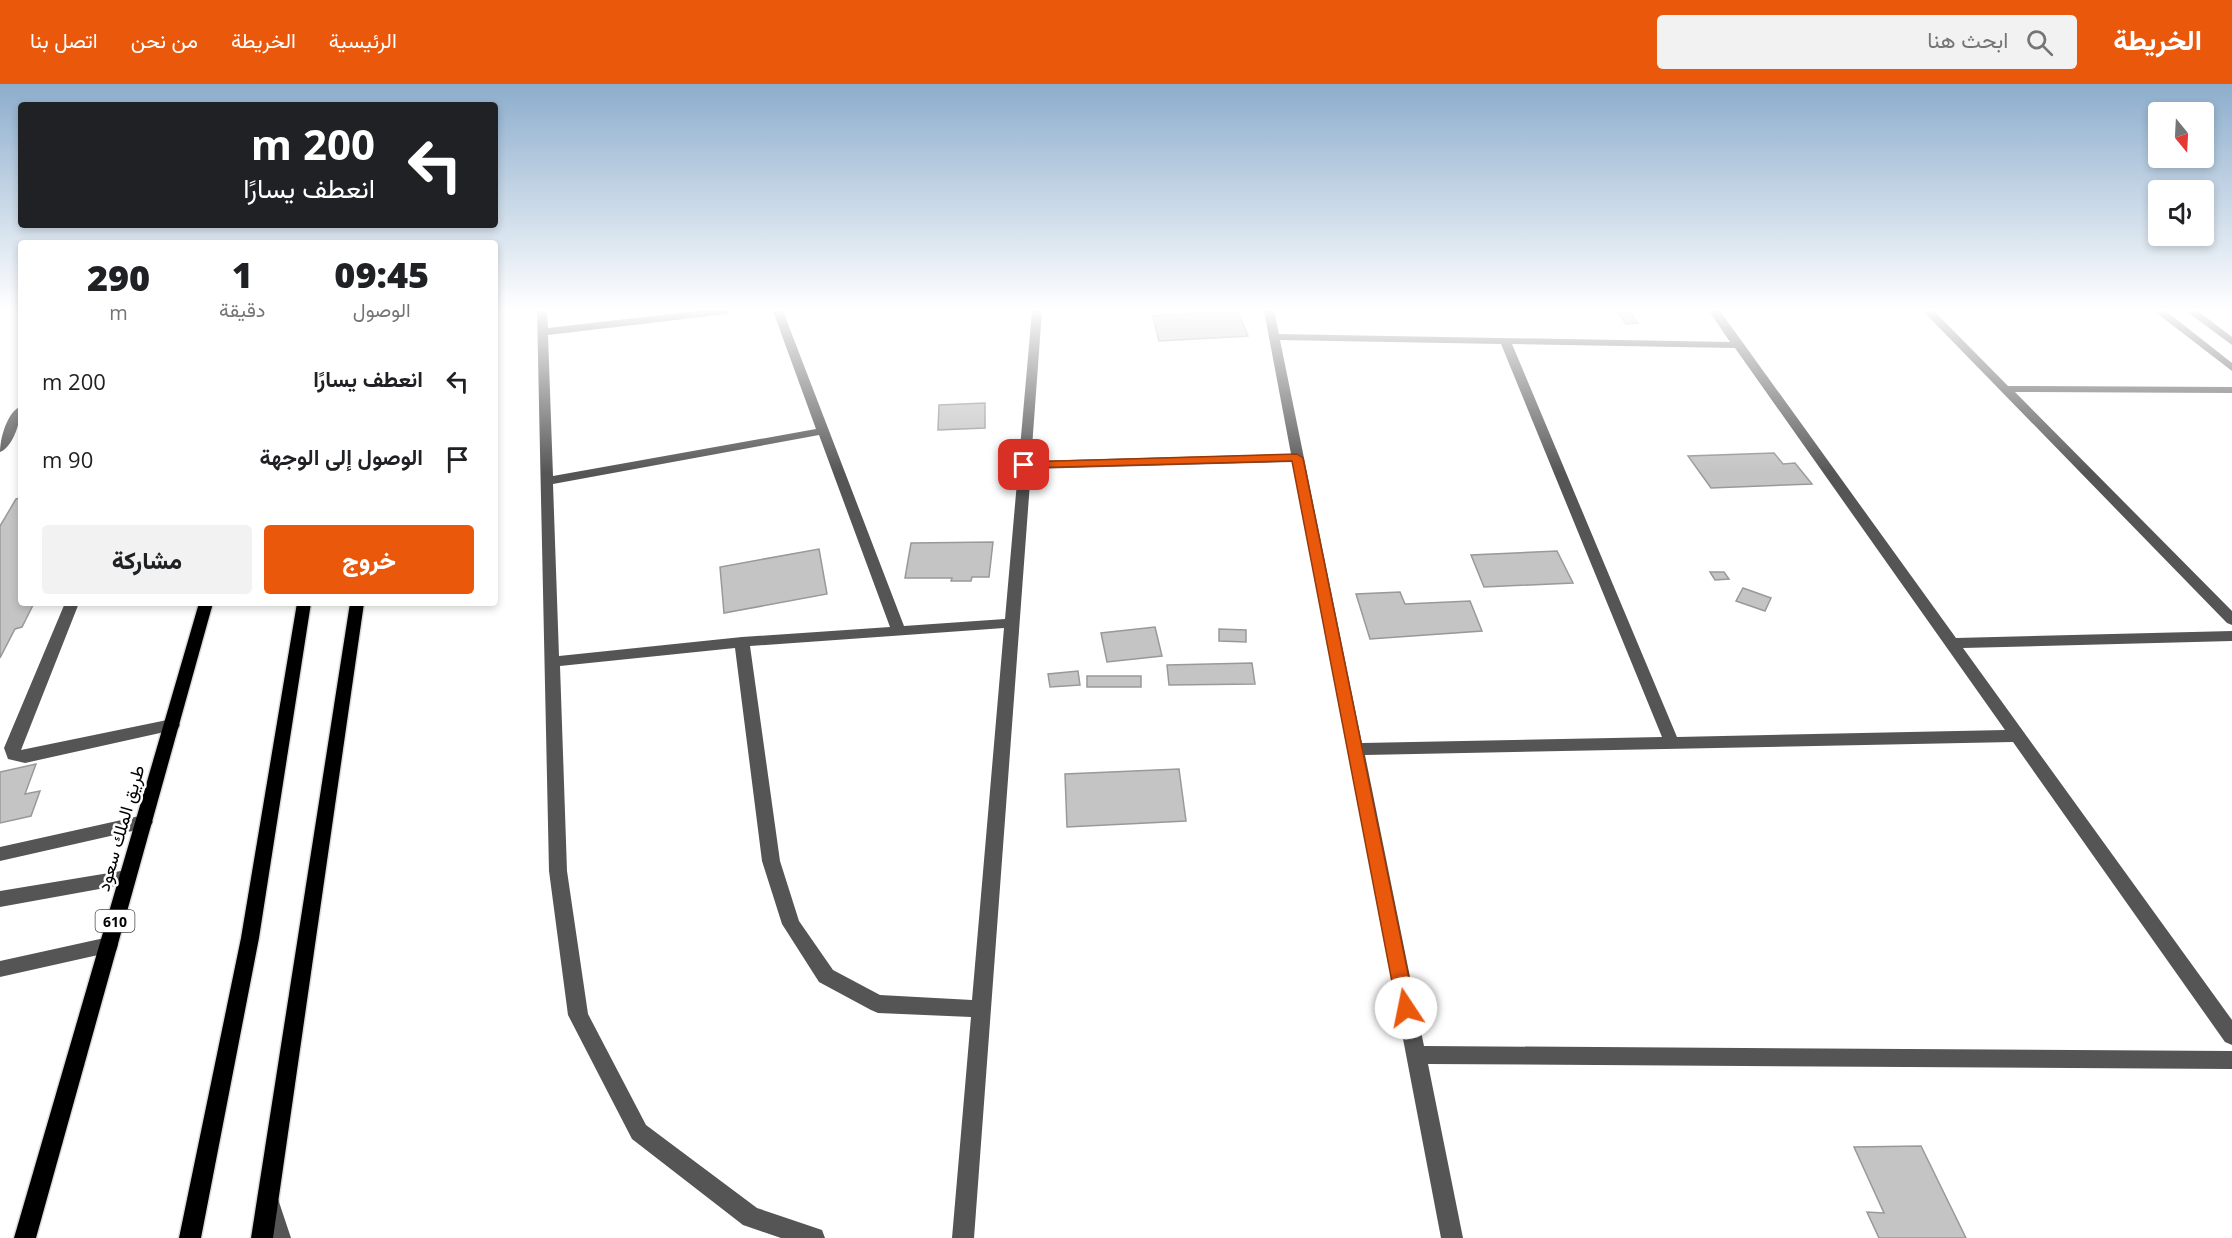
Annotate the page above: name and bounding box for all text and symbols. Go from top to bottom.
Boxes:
search box [1657,15,2077,69]
text: الخريطة [2113,20,2202,58]
text: ابحث هنا [1927,24,2008,54]
text: اتصل بنا [30,26,98,54]
text: من نحن [131,26,198,54]
text: الخريطة [231,26,296,54]
text: الرئيسية [329,26,397,54]
icon: search [2023,26,2056,59]
north arrow [2148,102,2214,168]
map controls [2148,102,2214,246]
text: 200 m [251,115,375,172]
icon: left [396,126,474,204]
text: انعطف يسارًا [243,169,375,206]
button: sound [2148,180,2214,246]
text: 1 [232,250,253,299]
text: 09:45 [334,250,429,299]
text: 290 [87,253,150,302]
text: دقيقة [219,296,265,323]
text: الوصول [353,296,411,323]
text: m [109,299,128,326]
text: انعطف يسارًا [313,363,423,393]
icon: left [441,365,474,398]
text: 200 m [42,366,106,396]
pin [998,439,1049,490]
text: الوصول إلى الوجهة [259,441,423,471]
icon: arrive [441,443,474,476]
text: 90 m [42,444,93,474]
icon: arrive [1007,448,1040,481]
button: مشاركة [42,525,252,594]
button: خروج [264,525,474,594]
street label: طريق الملك سعود [90,762,150,894]
road number: 610 [96,910,134,932]
position arrow [1374,976,1438,1040]

